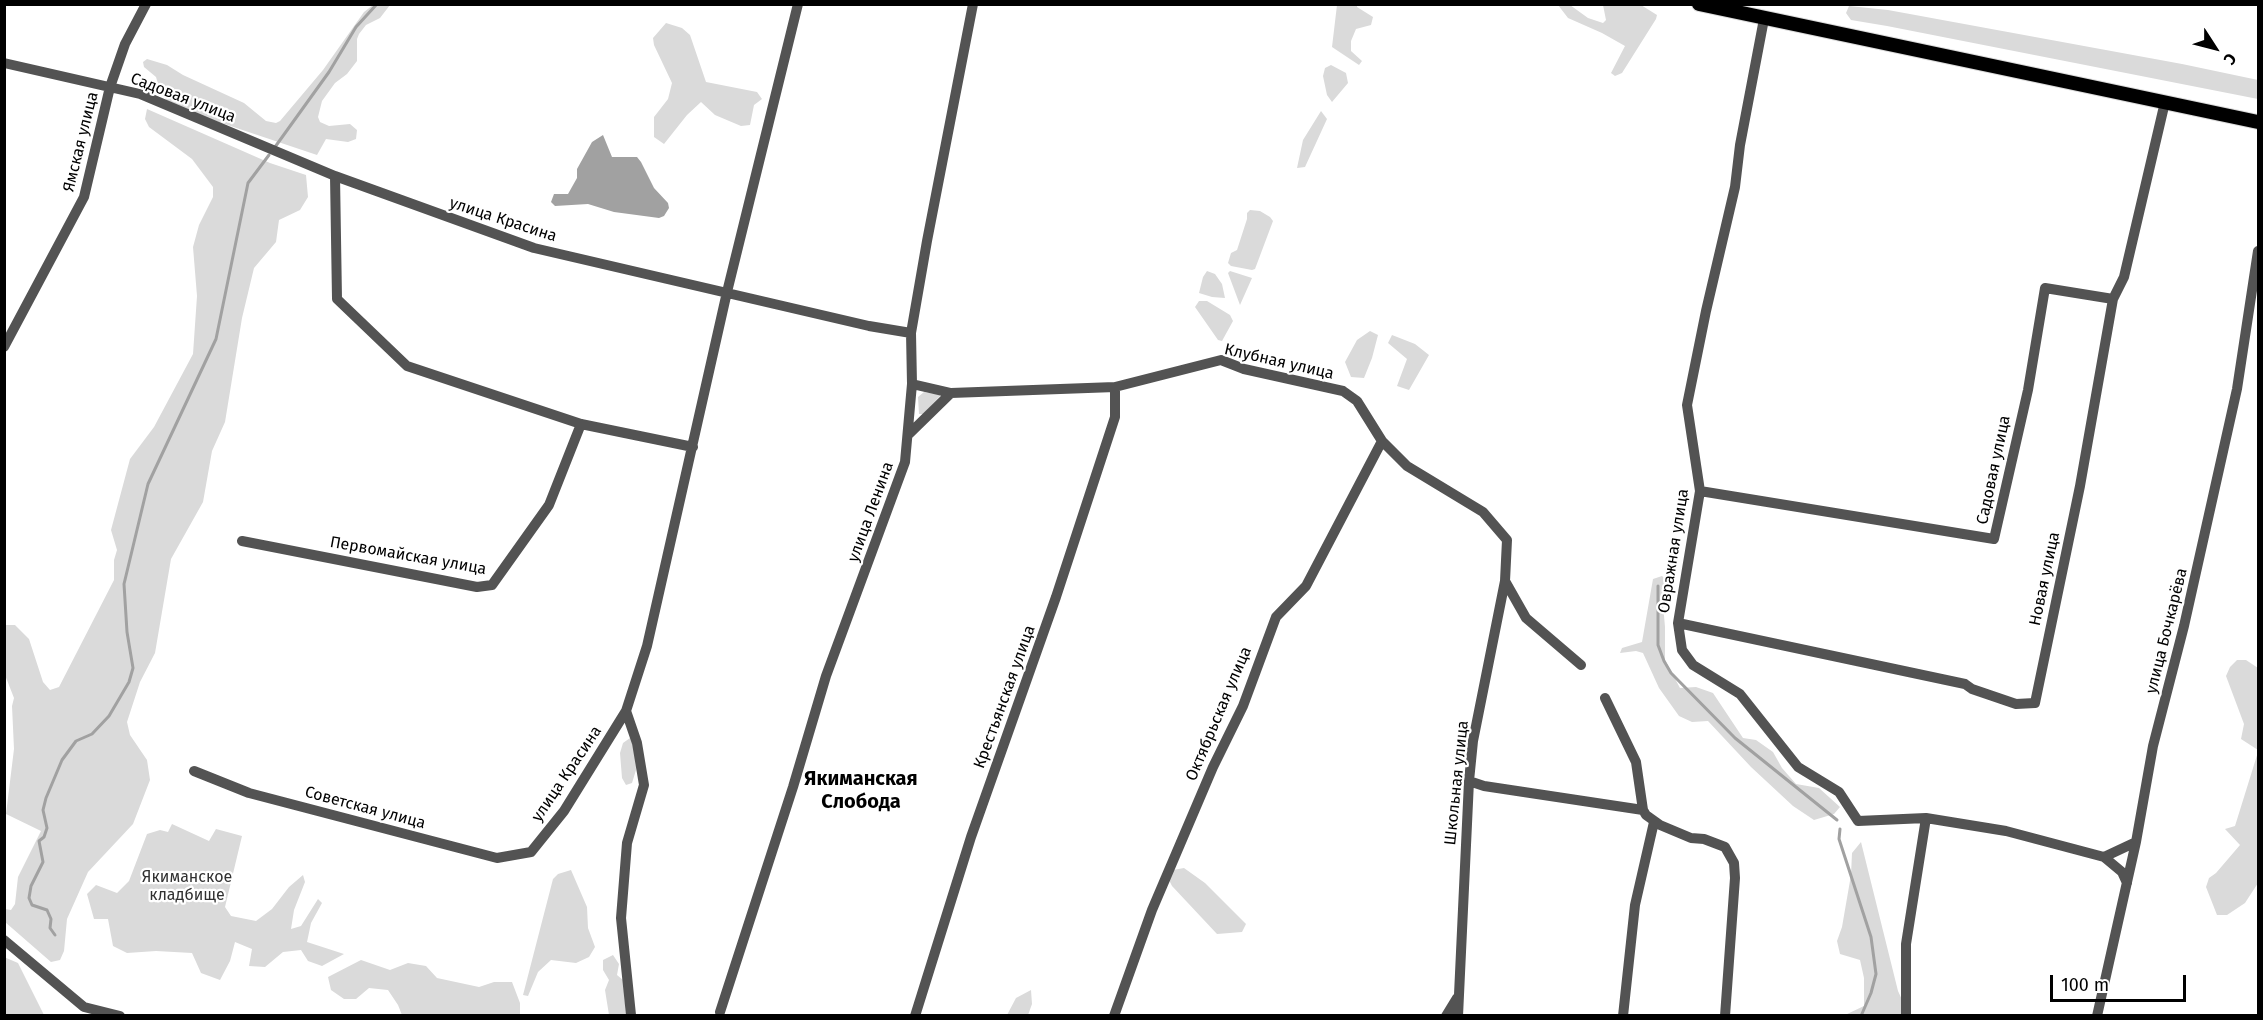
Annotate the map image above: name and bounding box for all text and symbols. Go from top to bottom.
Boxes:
north arrow [2185,18,2245,78]
text: С [2220,50,2240,68]
street label: Садовая улица [128,69,238,127]
street label: Ямская улица [59,90,103,194]
street label: улица Красина [447,194,559,246]
street label: Клубная улица [1222,340,1336,384]
street label: Садовая улица [1973,414,2015,526]
street label: улица Ленина [844,459,898,565]
street label: Овражная улица [1655,488,1693,614]
street label: Новая улица [2026,530,2064,628]
street label: Первомайская улица [328,533,488,579]
street label: улица Бочкарёва [2142,566,2192,696]
street label: Крестьянская улица [970,623,1040,771]
street label: Октябрьская улица [1182,644,1256,784]
street label: Школьная улица [1441,720,1473,846]
street label: улица Красина [528,722,606,826]
district label: Якиманская Слобода [804,767,918,814]
street label: Советская улица [303,783,427,833]
park label: Якиманское кладбище [142,868,232,906]
scale bar [2053,963,2190,1001]
text: 100 m [2061,974,2109,996]

